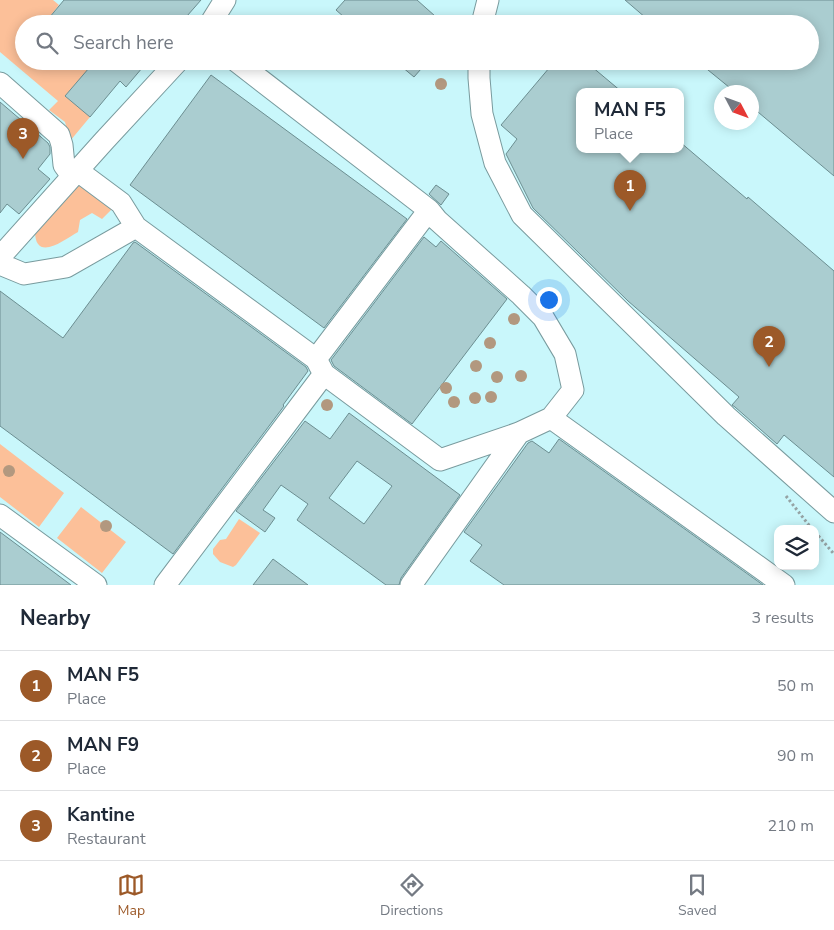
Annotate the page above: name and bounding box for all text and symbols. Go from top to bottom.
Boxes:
search box [15,15,819,70]
icon: search [33,29,61,57]
text: Search here [73,30,174,56]
north arrow [714,85,759,130]
popup [576,88,684,153]
text: MAN F5 [594,97,666,123]
pin: 3 [7,118,39,159]
text: Place [594,123,633,145]
pin: 1 [614,170,646,211]
your location [536,287,562,313]
pin: 2 [753,326,785,367]
map controls [774,525,819,570]
button: layers [774,525,819,570]
text: Nearby [20,604,90,632]
text: 3 results [752,607,814,629]
text: MAN F5 [67,662,139,688]
text: 1 [31,675,41,697]
text: 50 m [777,675,814,697]
text: Place [67,688,106,710]
text: MAN F9 [67,732,139,758]
text: 2 [31,745,41,767]
text: 90 m [777,745,814,767]
text: Place [67,758,106,780]
text: Kantine [67,802,135,828]
text: 3 [31,815,41,837]
text: 210 m [767,815,814,837]
text: Restaurant [67,828,146,850]
tab: Map [117,871,145,920]
tab: Directions [380,871,443,920]
tab: Saved [678,871,717,920]

